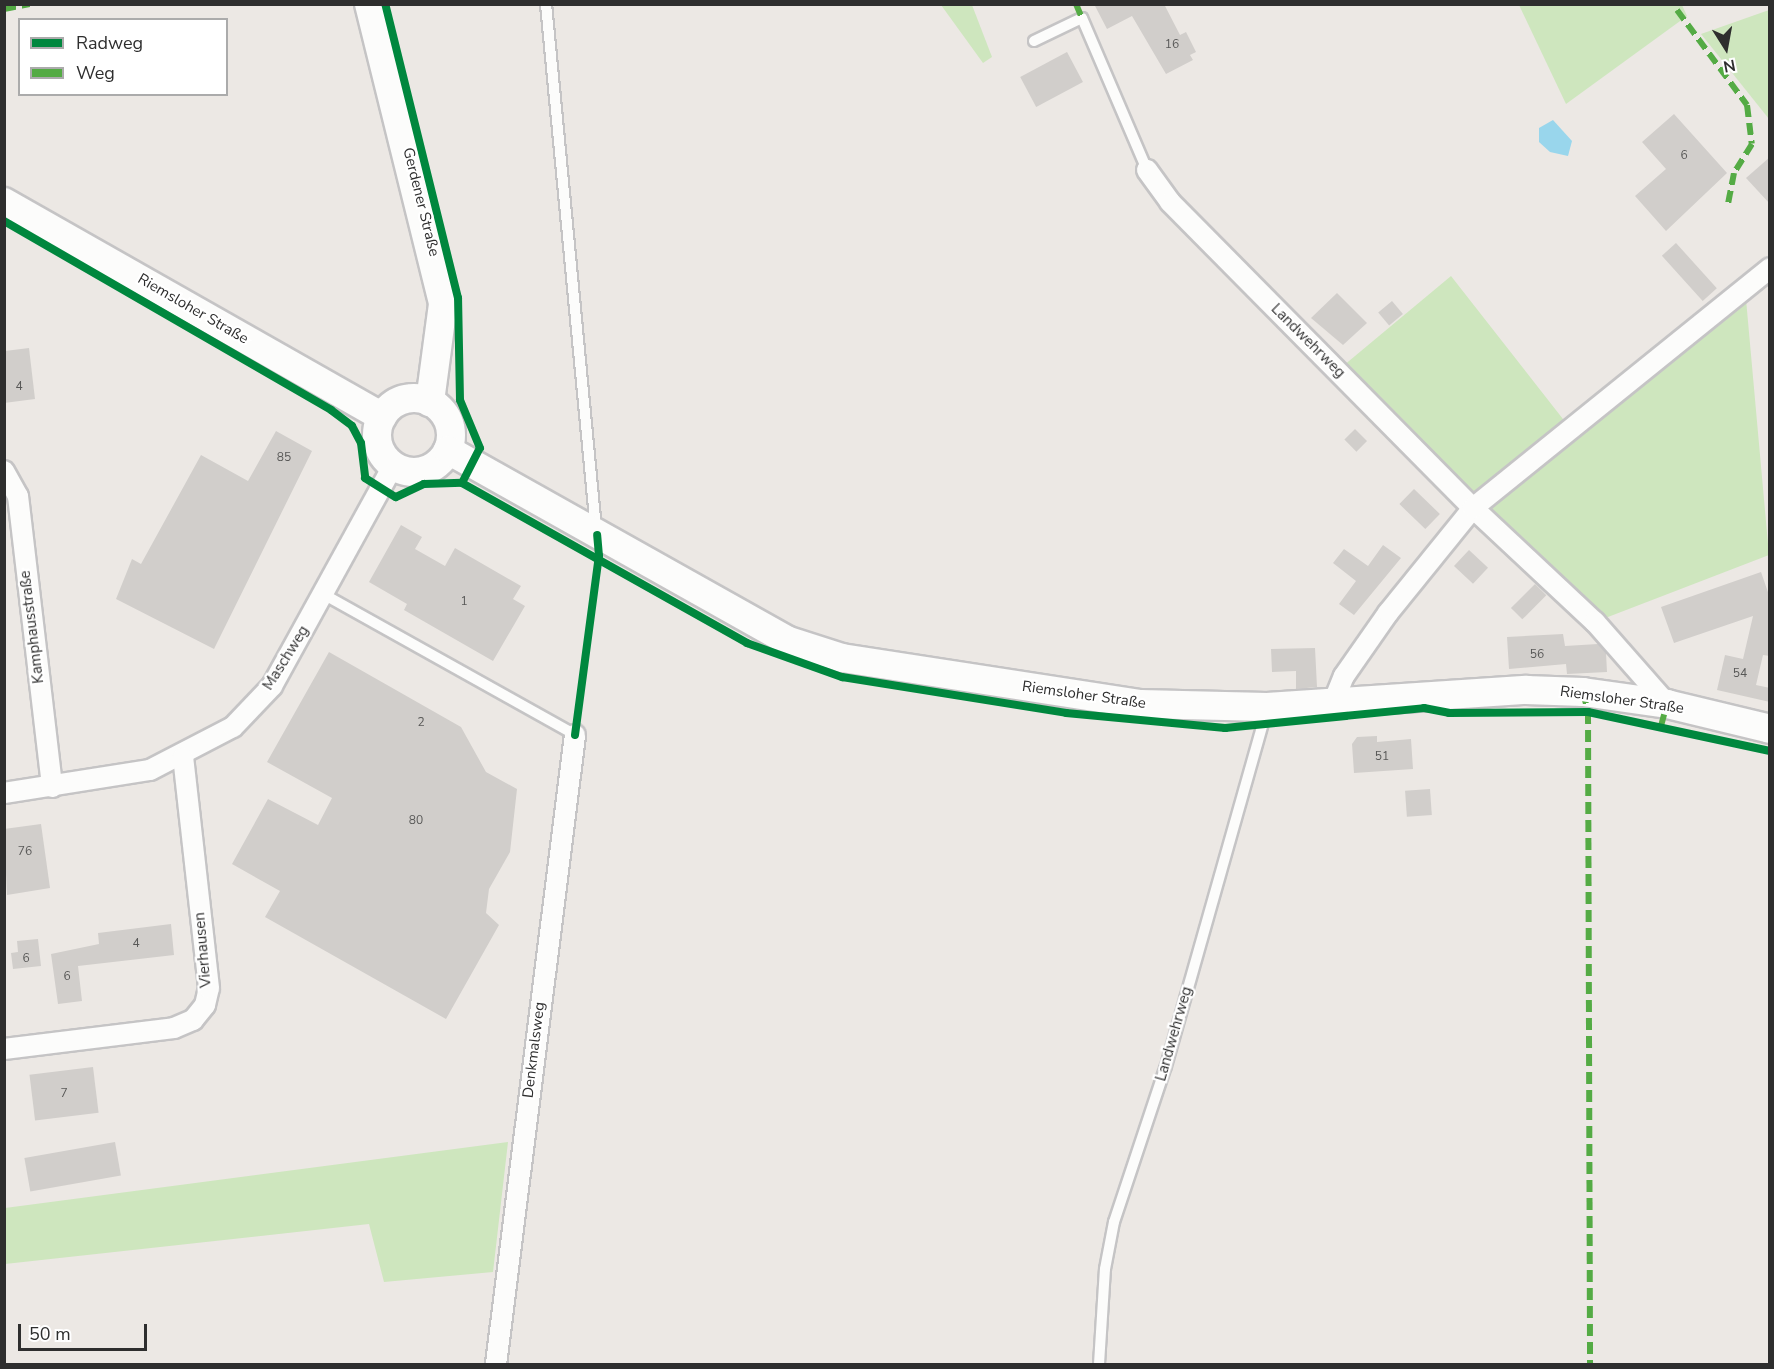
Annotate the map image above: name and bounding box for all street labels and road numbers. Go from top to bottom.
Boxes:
street label: Gerdener Straße [399,146,443,258]
street label: Riemsloher Straße [134,270,252,348]
street label: Landwehrweg [1267,300,1349,382]
street label: Kamphausstraße [16,569,48,685]
street label: Maschweg [259,622,313,694]
street label: Riemsloher Straße [1021,677,1147,713]
street label: Riemsloher Straße [1559,682,1685,718]
street label: Vierhausen [191,911,215,989]
street label: Landwehrweg [1152,985,1196,1083]
street label: Denkmalsweg [519,1001,549,1099]

